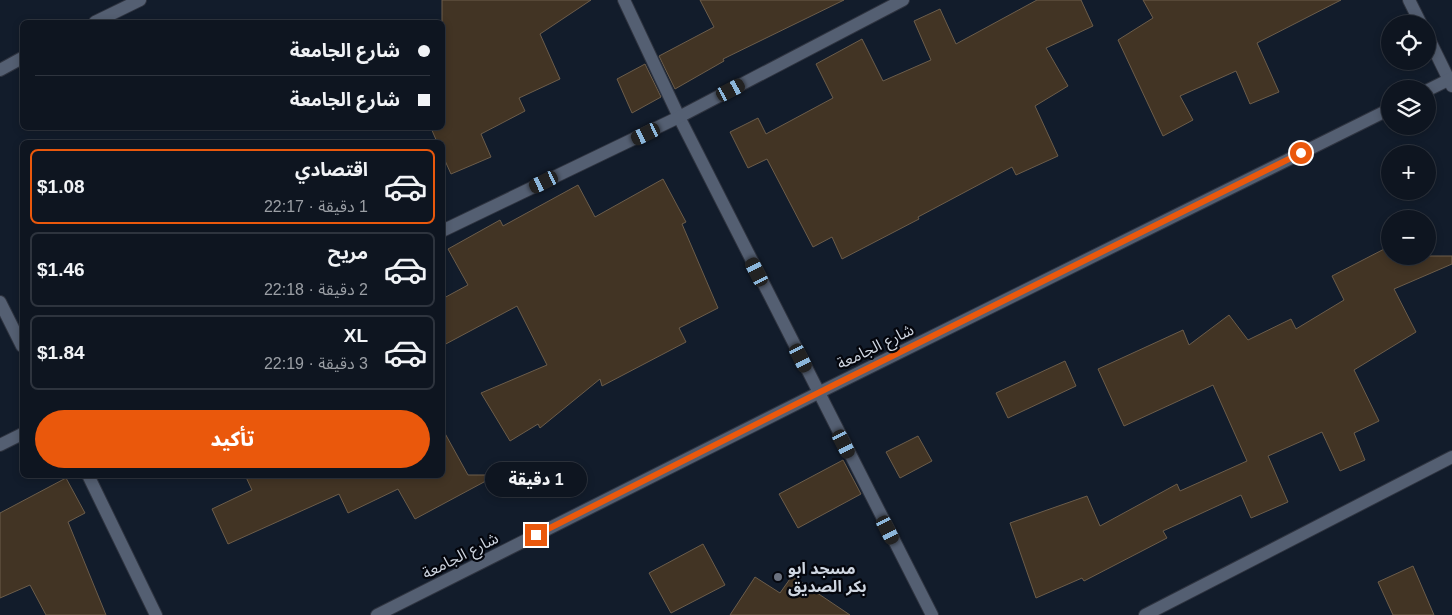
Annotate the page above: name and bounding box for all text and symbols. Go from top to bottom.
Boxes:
map controls [1381,15,1436,265]
button: locate [1381,15,1436,70]
text: شارع الجامعة [290,40,400,61]
car [714,76,747,104]
button: layers [1381,80,1436,135]
text: شارع الجامعة [290,89,400,110]
car [629,121,662,147]
route start [1290,142,1312,164]
button: + [1381,145,1436,200]
text: اقتصادي [295,159,368,180]
icon: car [383,164,428,209]
car [527,169,560,195]
text: $1.08 [37,176,85,197]
text: 1 دقيقة · 22:17 [264,198,368,215]
button: − [1381,210,1436,265]
text: مريح [328,242,368,263]
icon: car [383,247,428,292]
car [743,255,770,289]
text: $1.46 [37,259,85,280]
text: 2 دقيقة · 22:18 [264,281,368,298]
street label: شارع الجامعة [834,321,918,376]
text: XL [344,325,368,346]
icon: car [383,330,428,375]
car [787,341,814,375]
text: $1.84 [37,342,85,363]
text: 3 دقيقة · 22:19 [264,355,368,372]
button: تأكيد [35,410,430,468]
car [830,427,857,461]
callout: 1 دقيقة [485,462,587,498]
text: 1 دقيقة [508,471,564,488]
car [874,513,901,547]
route end [525,524,547,546]
street label: شارع الجامعة [419,529,503,585]
place label: مسجد ابو بكر الصديق [788,560,867,597]
marker: مسجد ابو بكر الصديق [772,571,784,583]

